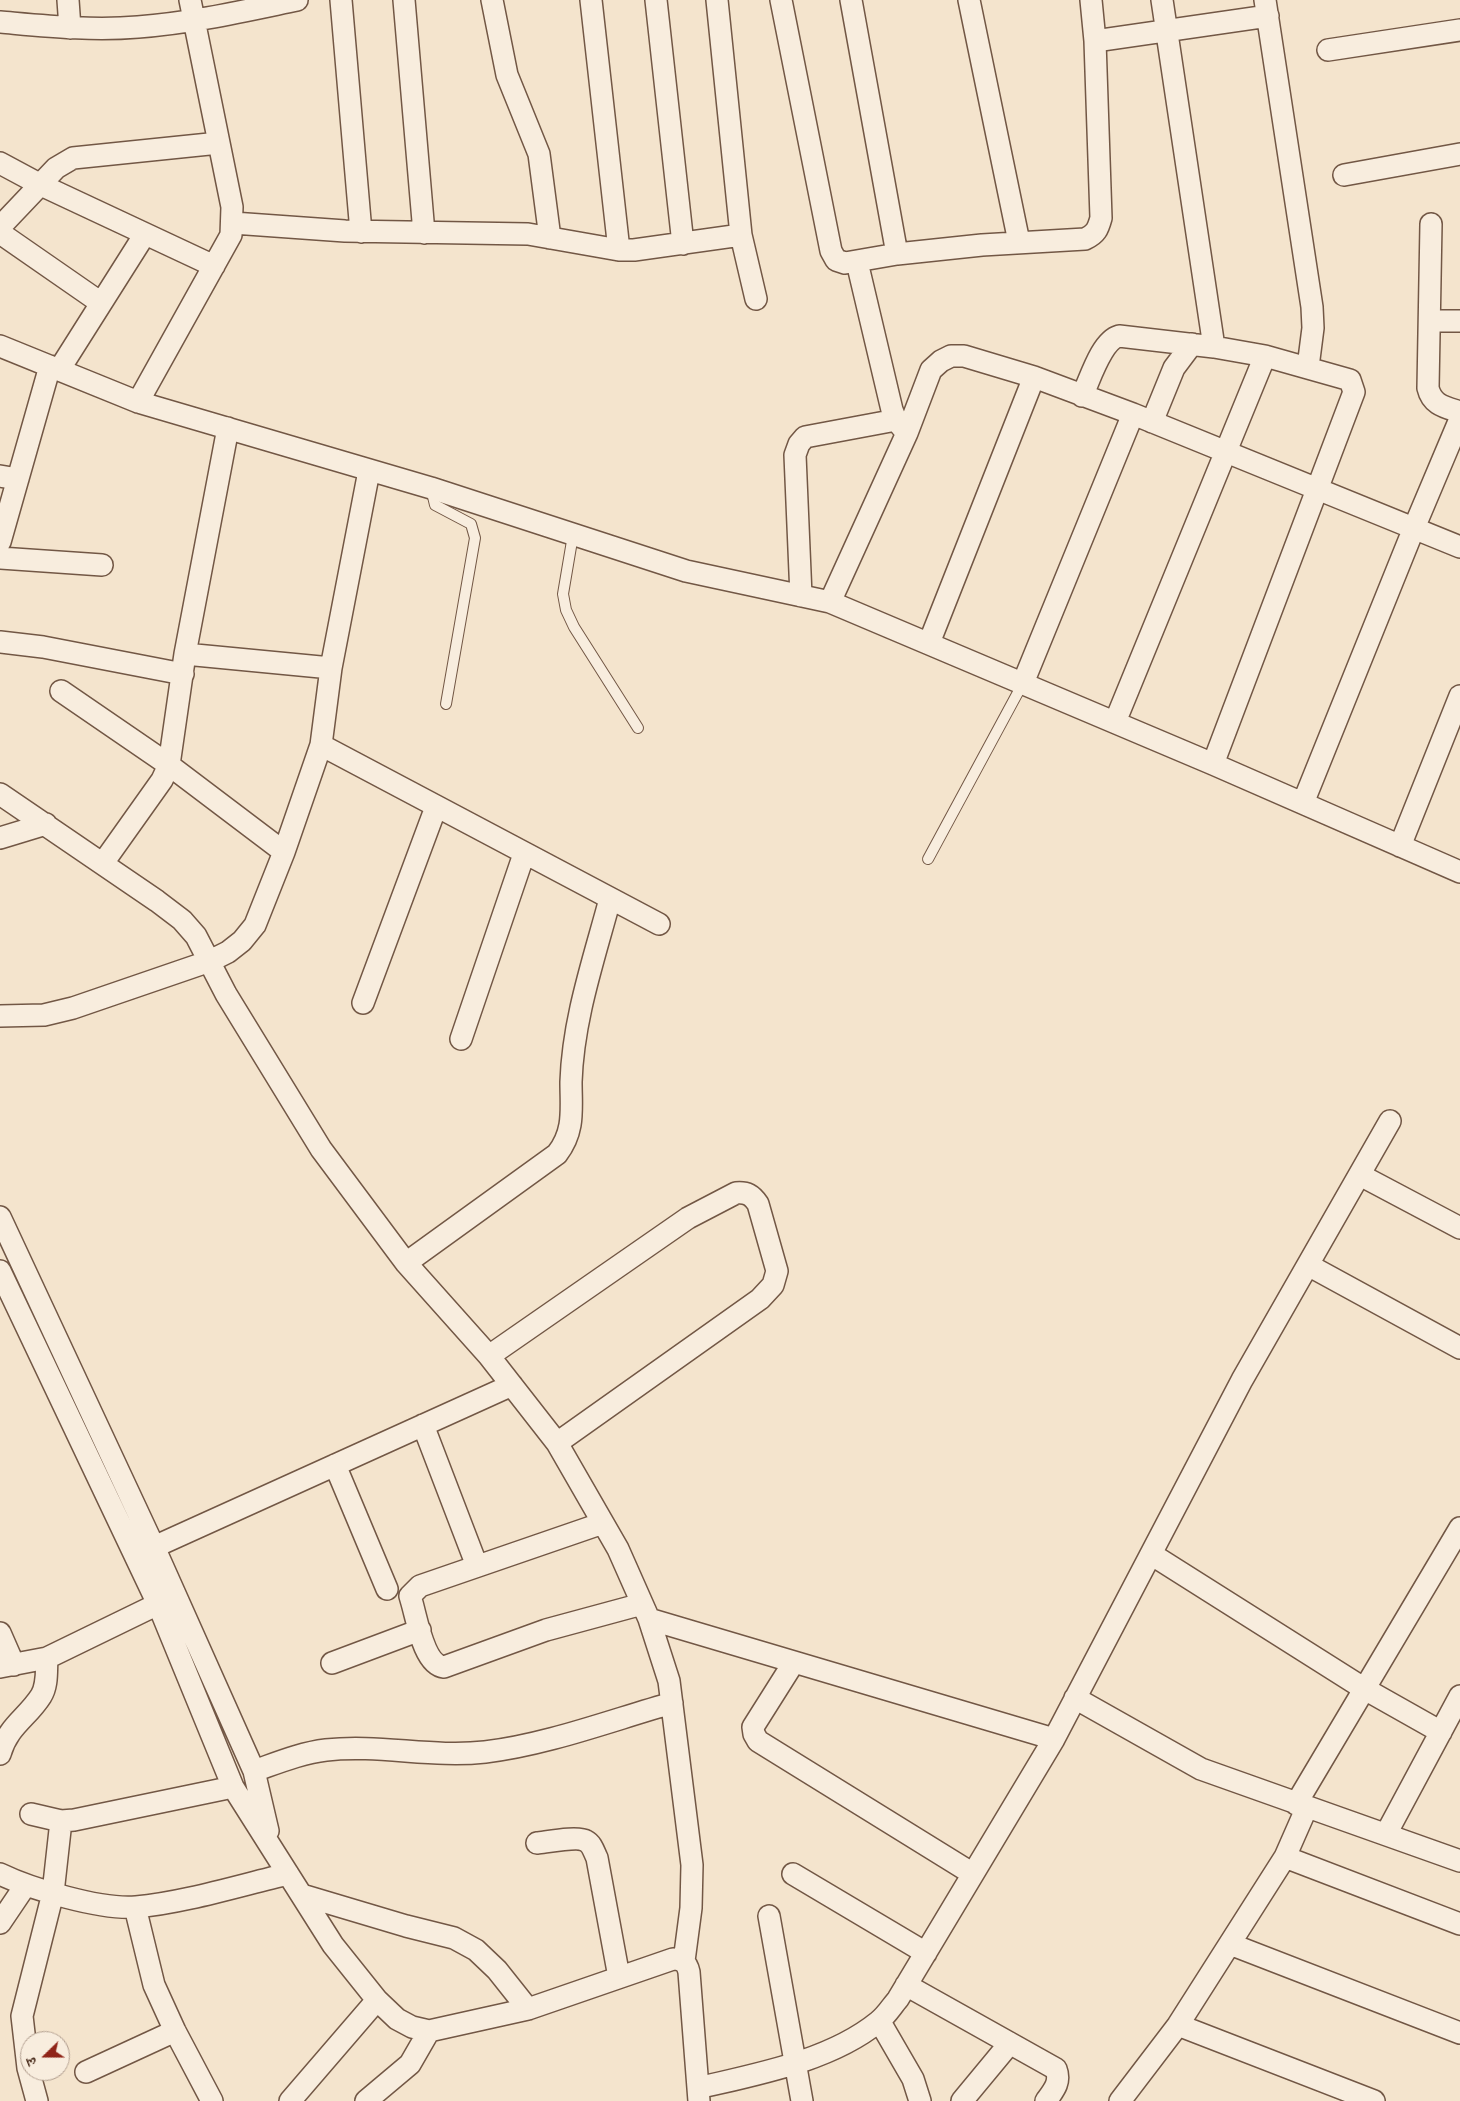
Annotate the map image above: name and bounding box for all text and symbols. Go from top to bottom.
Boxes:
north arrow [20,2031,70,2081]
text: उ [22,2055,42,2068]

